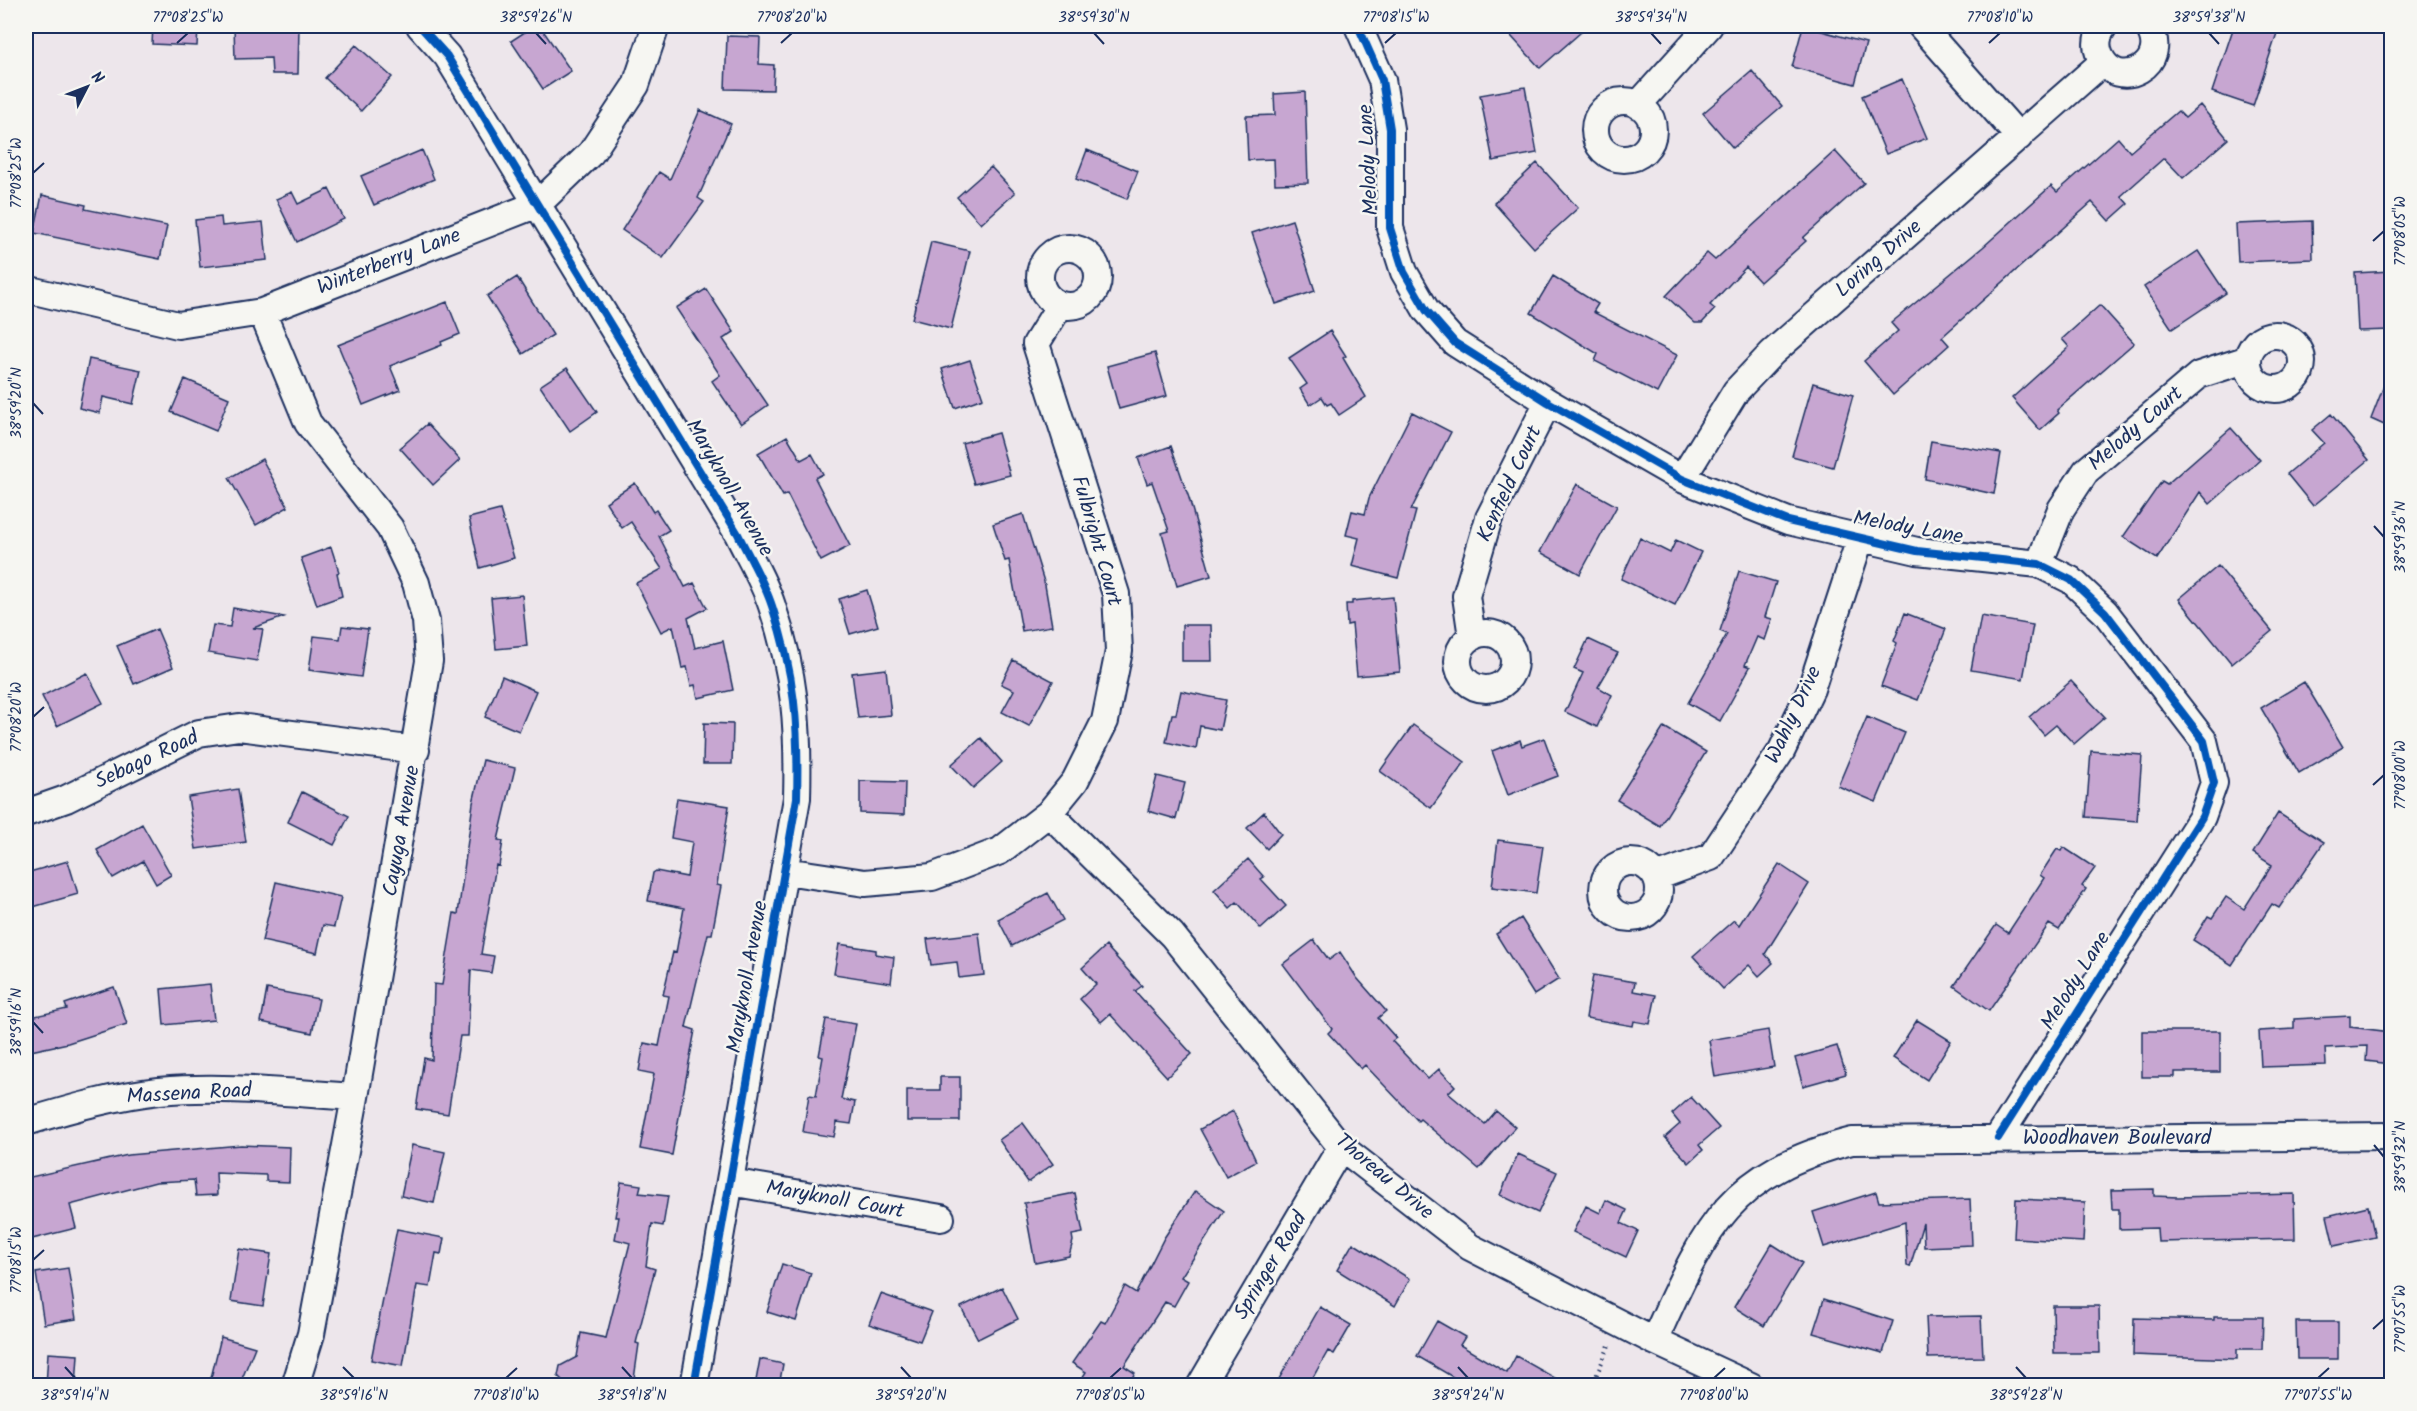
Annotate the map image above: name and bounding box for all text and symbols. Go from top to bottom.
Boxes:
text: 77°08'25"W [152,6,224,30]
text: 38°59'26"N [500,6,572,30]
text: 77°08'20"W [757,6,828,30]
text: 38°59'30"N [1058,6,1130,30]
text: 77°08'15"W [1362,6,1430,30]
text: 38°59'34"N [1615,6,1687,30]
text: 77°08'10"W [1967,6,2034,30]
text: 38°59'38"N [2173,6,2245,30]
north arrow [57,57,117,117]
text: N [84,66,110,90]
street label: Melody Lane [1350,103,1388,216]
text: 77°08'25"W [5,137,29,209]
text: 77°08'05"W [2389,196,2413,266]
street label: Loring Drive [1828,211,1930,306]
street label: Winterberry Lane [312,219,466,305]
text: 38°59'20"N [5,367,29,439]
street label: Melody Court [2081,378,2192,480]
street label: Maryknoll Avenue [676,413,782,564]
street label: Kenfield Court [1469,420,1552,548]
street label: Fulbright Court [1062,472,1131,611]
text: 38°59'36"N [2389,501,2413,573]
street label: Melody Lane [1850,502,1966,554]
street label: Wahly Drive [1757,660,1831,769]
text: 77°08'20"W [5,681,29,752]
street label: Sebago Road [90,721,205,799]
text: 77°08'00"W [2389,740,2413,810]
street label: Cayuga Avenue [374,762,430,899]
street label: Maryknoll Avenue [718,898,778,1056]
street label: Melody Lane [2032,925,2120,1037]
text: 38°59'16"N [5,988,29,1056]
street label: Massena Road [126,1074,253,1114]
text: 38°59'32"N [2389,1121,2413,1193]
street label: Woodhaven Boulevard [2023,1122,2212,1155]
street label: Thoreau Drive [1327,1126,1441,1229]
street label: Maryknoll Court [763,1172,908,1229]
street label: Springer Road [1226,1205,1317,1326]
text: 77°08'15"W [5,1226,29,1294]
text: 77°07'55"W [2389,1285,2413,1353]
text: 38°59'14"N [41,1384,109,1408]
text: 38°59'16"N [320,1384,388,1408]
text: 77°08'10"W [473,1384,540,1408]
text: 38°59'18"N [597,1384,667,1408]
text: 38°59'20"N [875,1384,947,1408]
text: 77°08'05"W [1075,1384,1145,1408]
text: 38°59'24"N [1432,1384,1504,1408]
text: 77°08'00"W [1679,1384,1749,1408]
text: 38°59'28"N [1989,1384,2063,1408]
text: 77°07'55"W [2284,1384,2352,1408]

